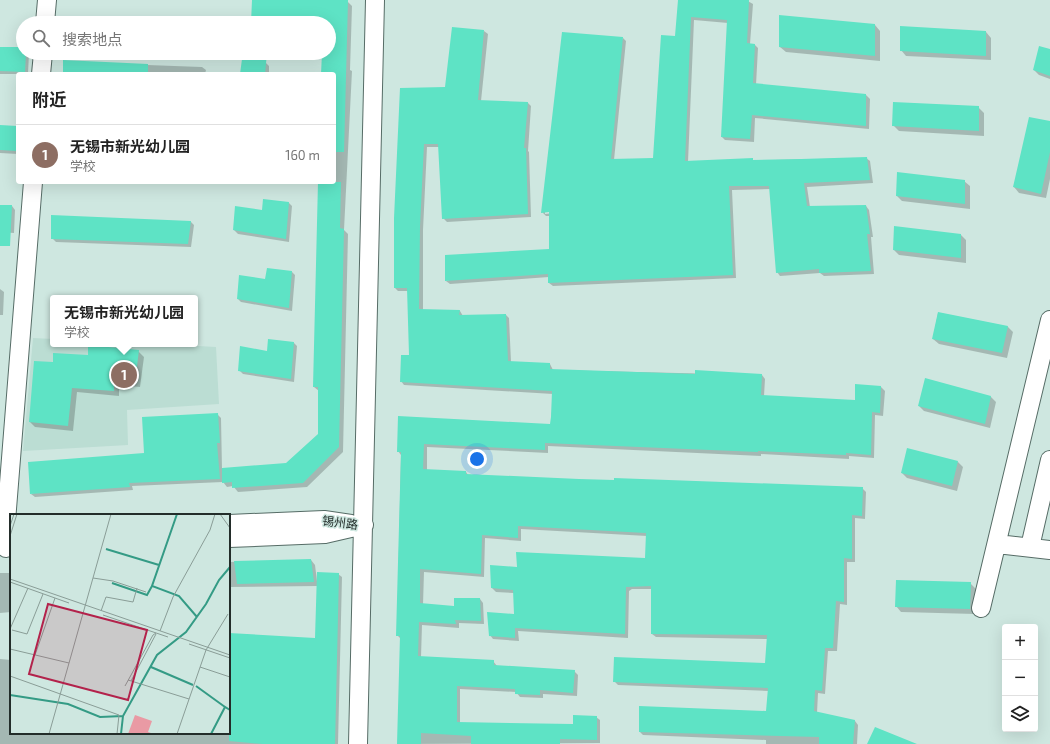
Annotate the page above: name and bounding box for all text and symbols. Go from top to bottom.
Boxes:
search box [16,16,336,60]
icon: search [30,27,52,49]
text: 搜索地点 [62,30,122,48]
text: 附近 [32,89,66,109]
text: 无锡市新光幼儿园 [70,137,190,155]
text: 1 [42,147,48,163]
text: 160 m [285,147,320,163]
text: 学校 [70,158,96,174]
popup [50,295,198,347]
text: 无锡市新光幼儿园 [64,303,184,321]
text: 学校 [64,324,90,340]
pin: 1 [111,360,137,390]
your location [467,449,487,469]
street label: 锡州路 [321,513,359,531]
inset map [10,514,230,734]
map controls [1002,624,1038,732]
button: + [1002,624,1038,660]
button: − [1002,660,1038,696]
button: layers [1002,696,1038,732]

